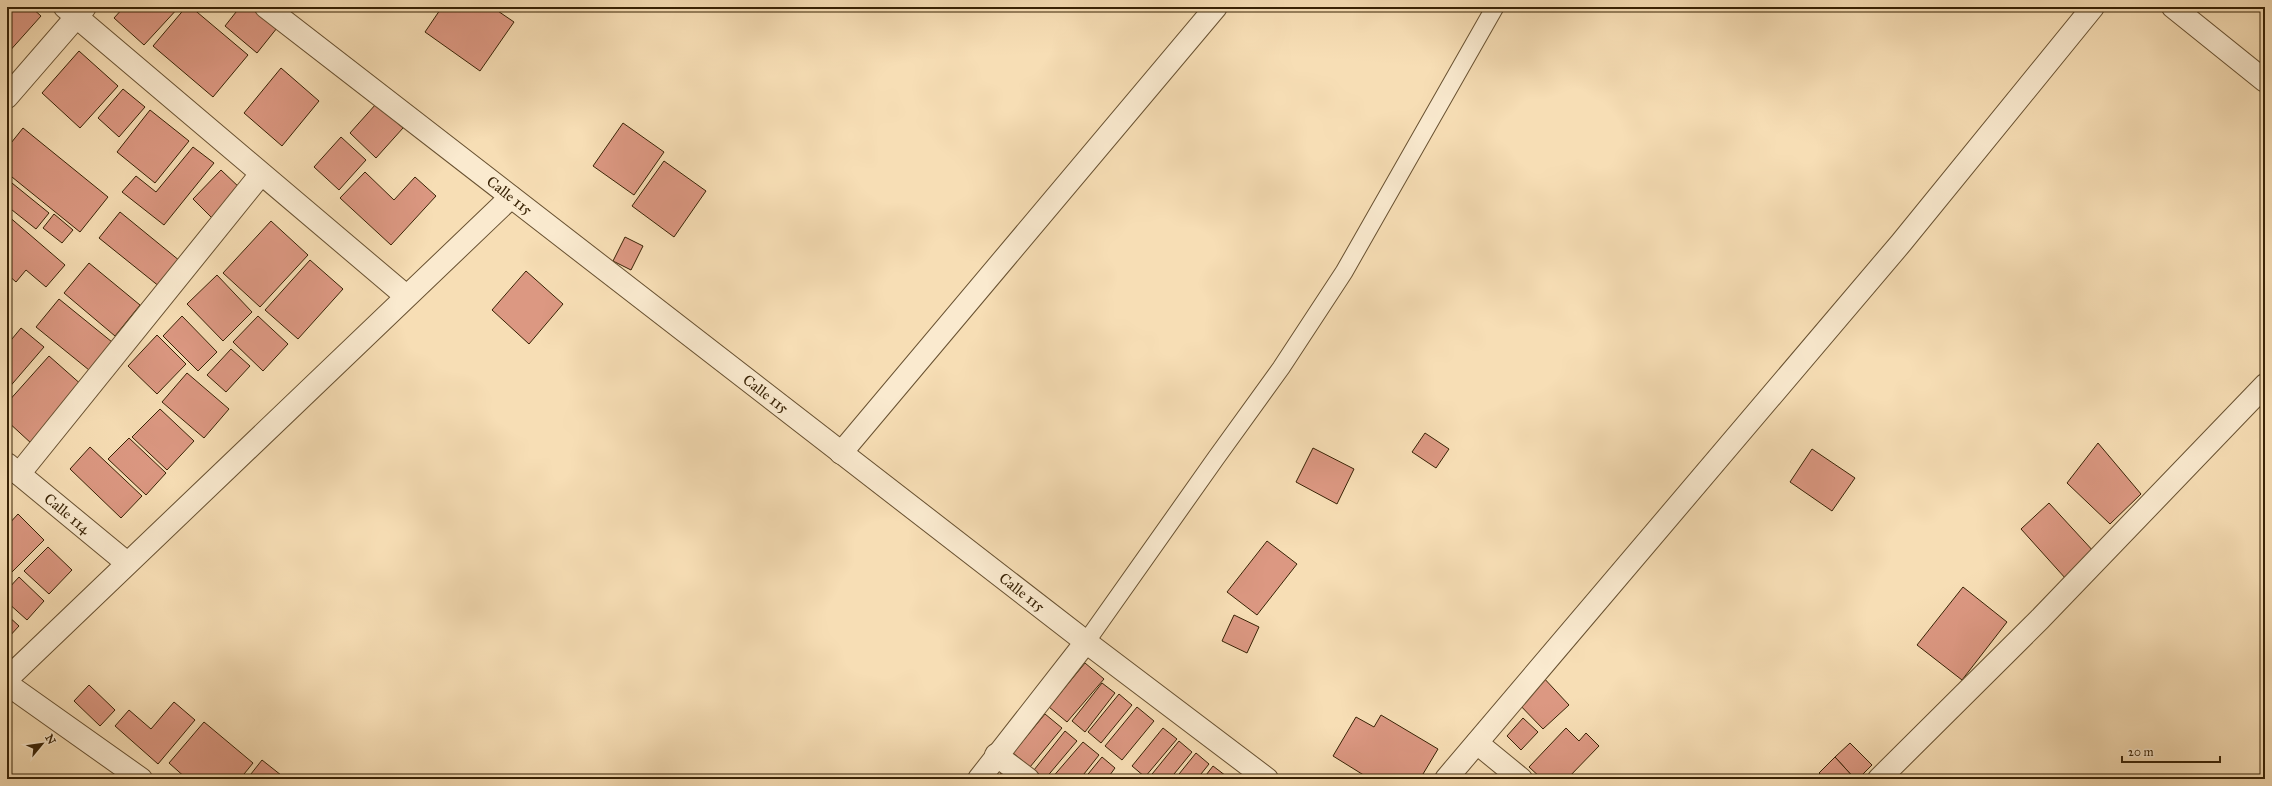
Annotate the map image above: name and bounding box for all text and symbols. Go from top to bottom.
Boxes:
street label: Calle 115 [483,172,536,219]
street label: Calle 115 [739,371,792,417]
street label: Calle 114 [40,489,94,538]
street label: Calle 115 [995,569,1048,616]
north arrow [22,724,62,764]
text: N [42,732,59,747]
scale bar [2122,738,2220,764]
text: 20 m [2128,745,2154,759]

